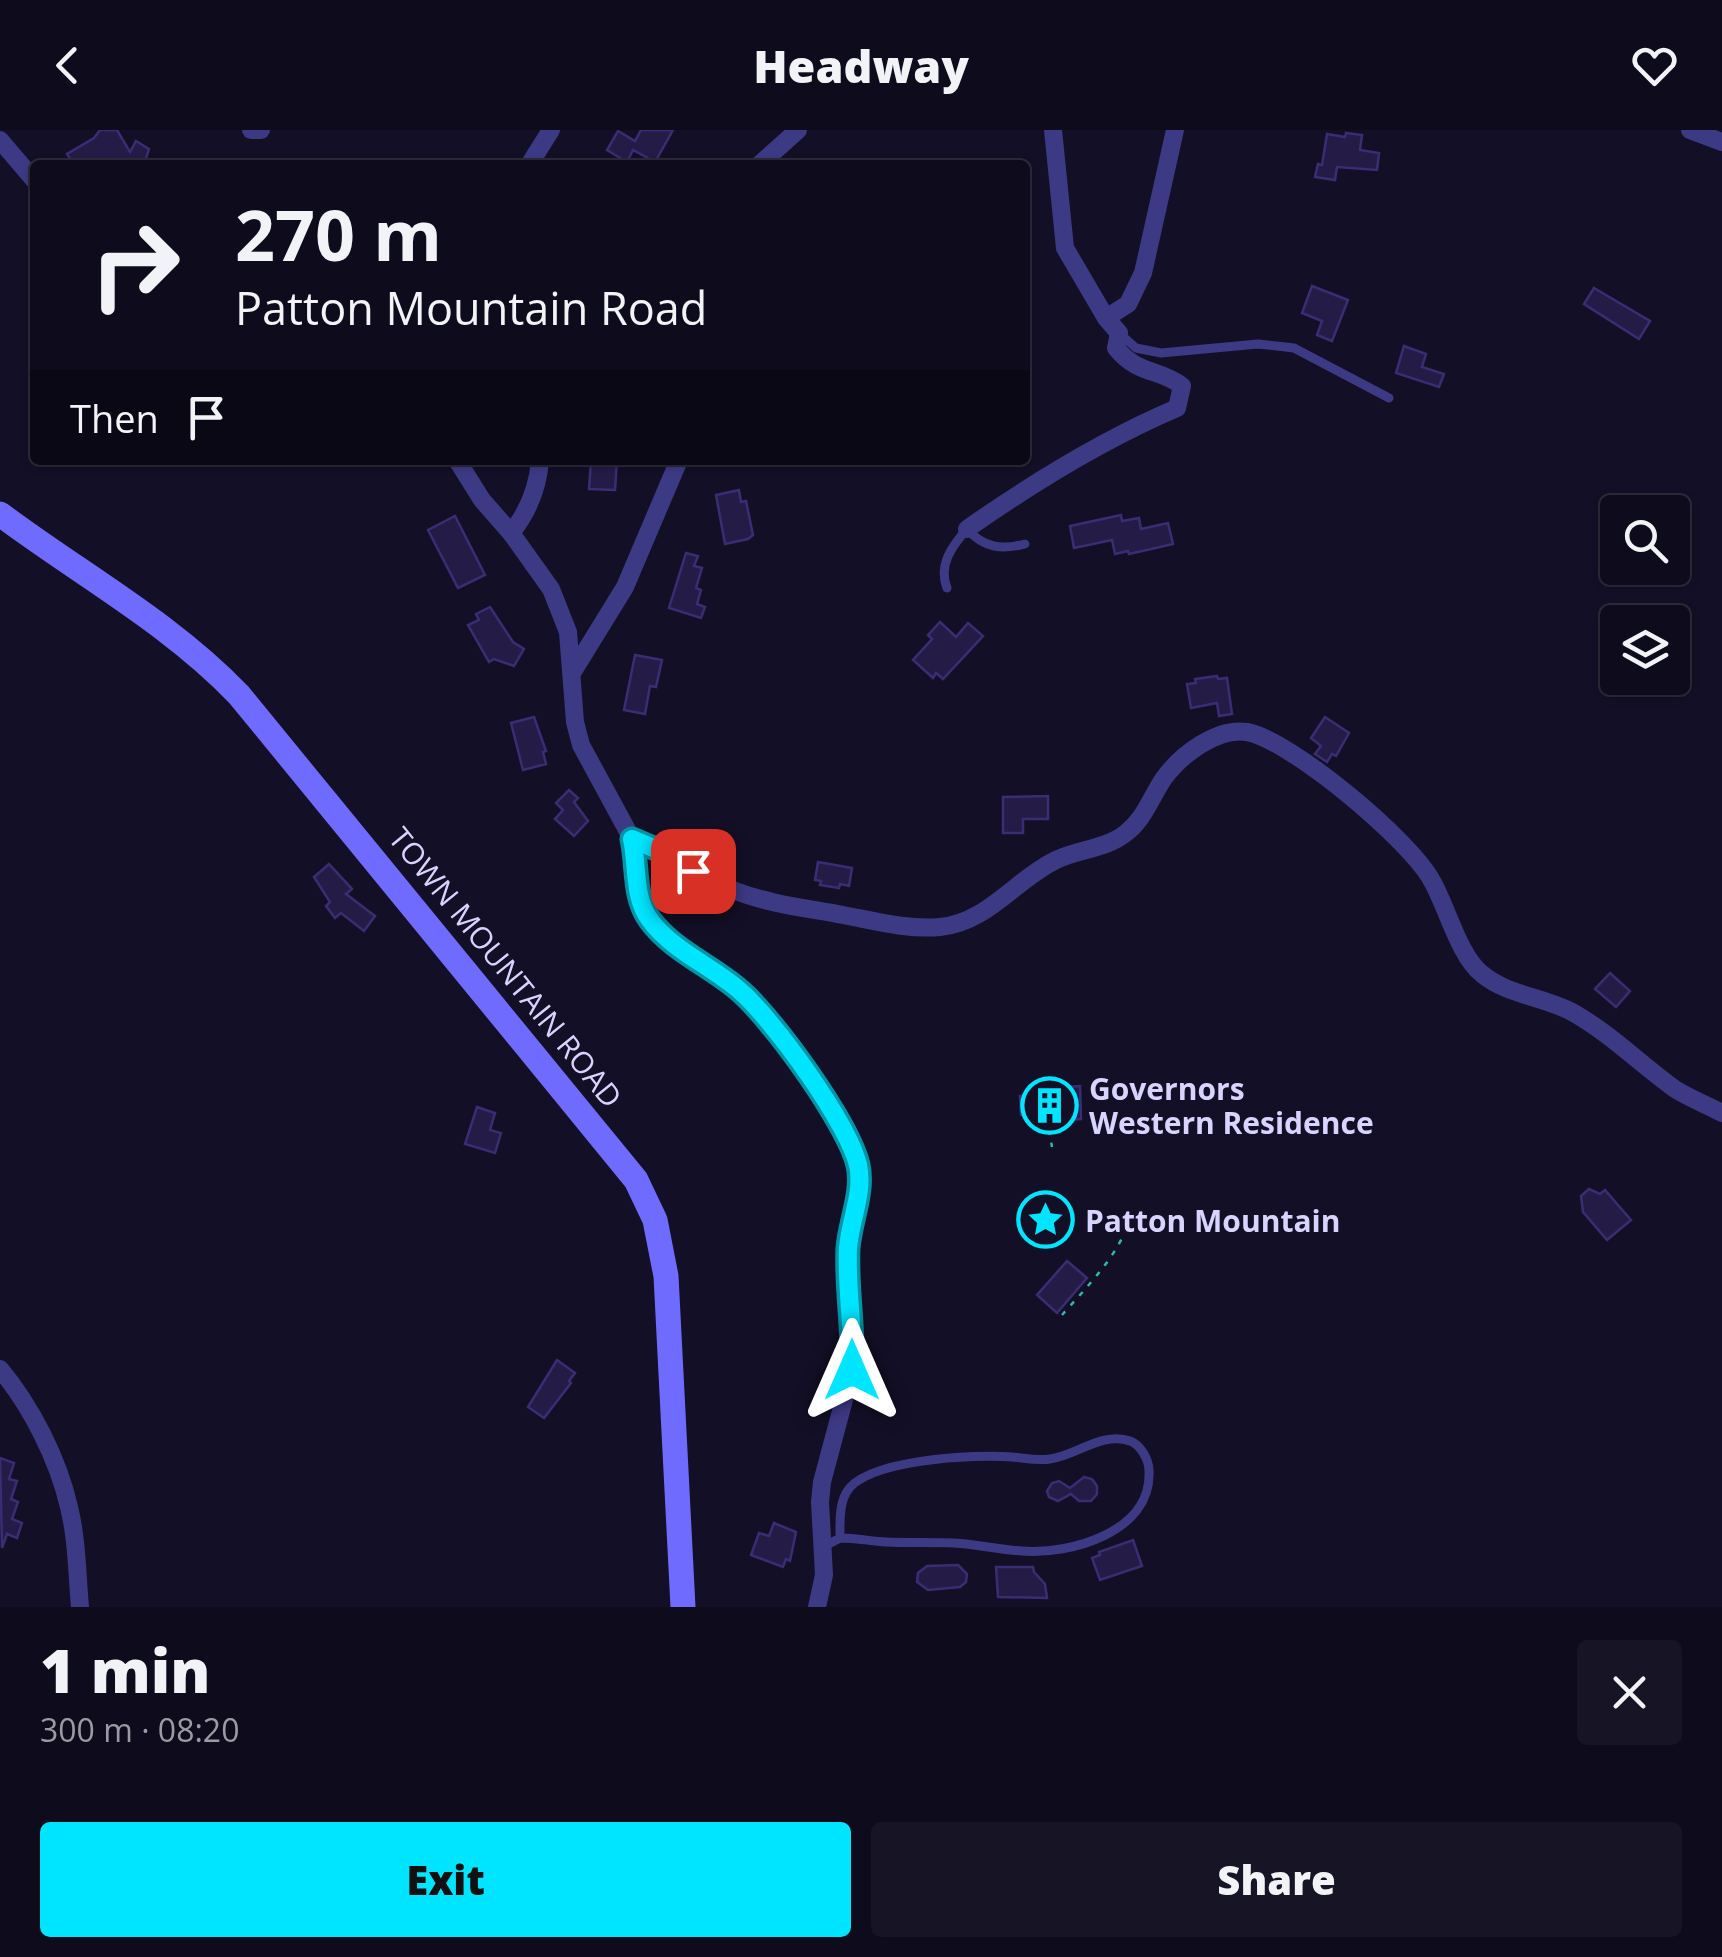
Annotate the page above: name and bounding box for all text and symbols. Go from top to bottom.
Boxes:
text: Headway [753,35,969,96]
icon: back [40,38,95,93]
icon: heart [1627,38,1682,93]
text: 270 m [235,186,442,282]
icon: right [70,200,200,330]
text: Patton Mountain Road [235,277,707,338]
icon: arrive [179,390,234,445]
text: Then [70,392,159,444]
map controls [1600,495,1690,695]
button: search [1600,495,1690,585]
button: layers [1600,605,1690,695]
street label: TOWN MOUNTAIN ROAD [380,818,632,1116]
pin [651,829,736,914]
icon: arrive [666,844,721,899]
place label: Governors Western Residence [1089,1068,1374,1143]
building icon: Governors Western Residence [1020,1075,1080,1135]
place icon: Patton Mountain [1016,1190,1076,1250]
place label: Patton Mountain [1085,1200,1340,1241]
position arrow [800,1318,904,1422]
text: 1 min [40,1629,210,1711]
button: close [1577,1640,1682,1745]
text: 300 m · 08:20 [40,1708,239,1751]
button: Exit [40,1822,851,1937]
button: Share [871,1822,1682,1937]

